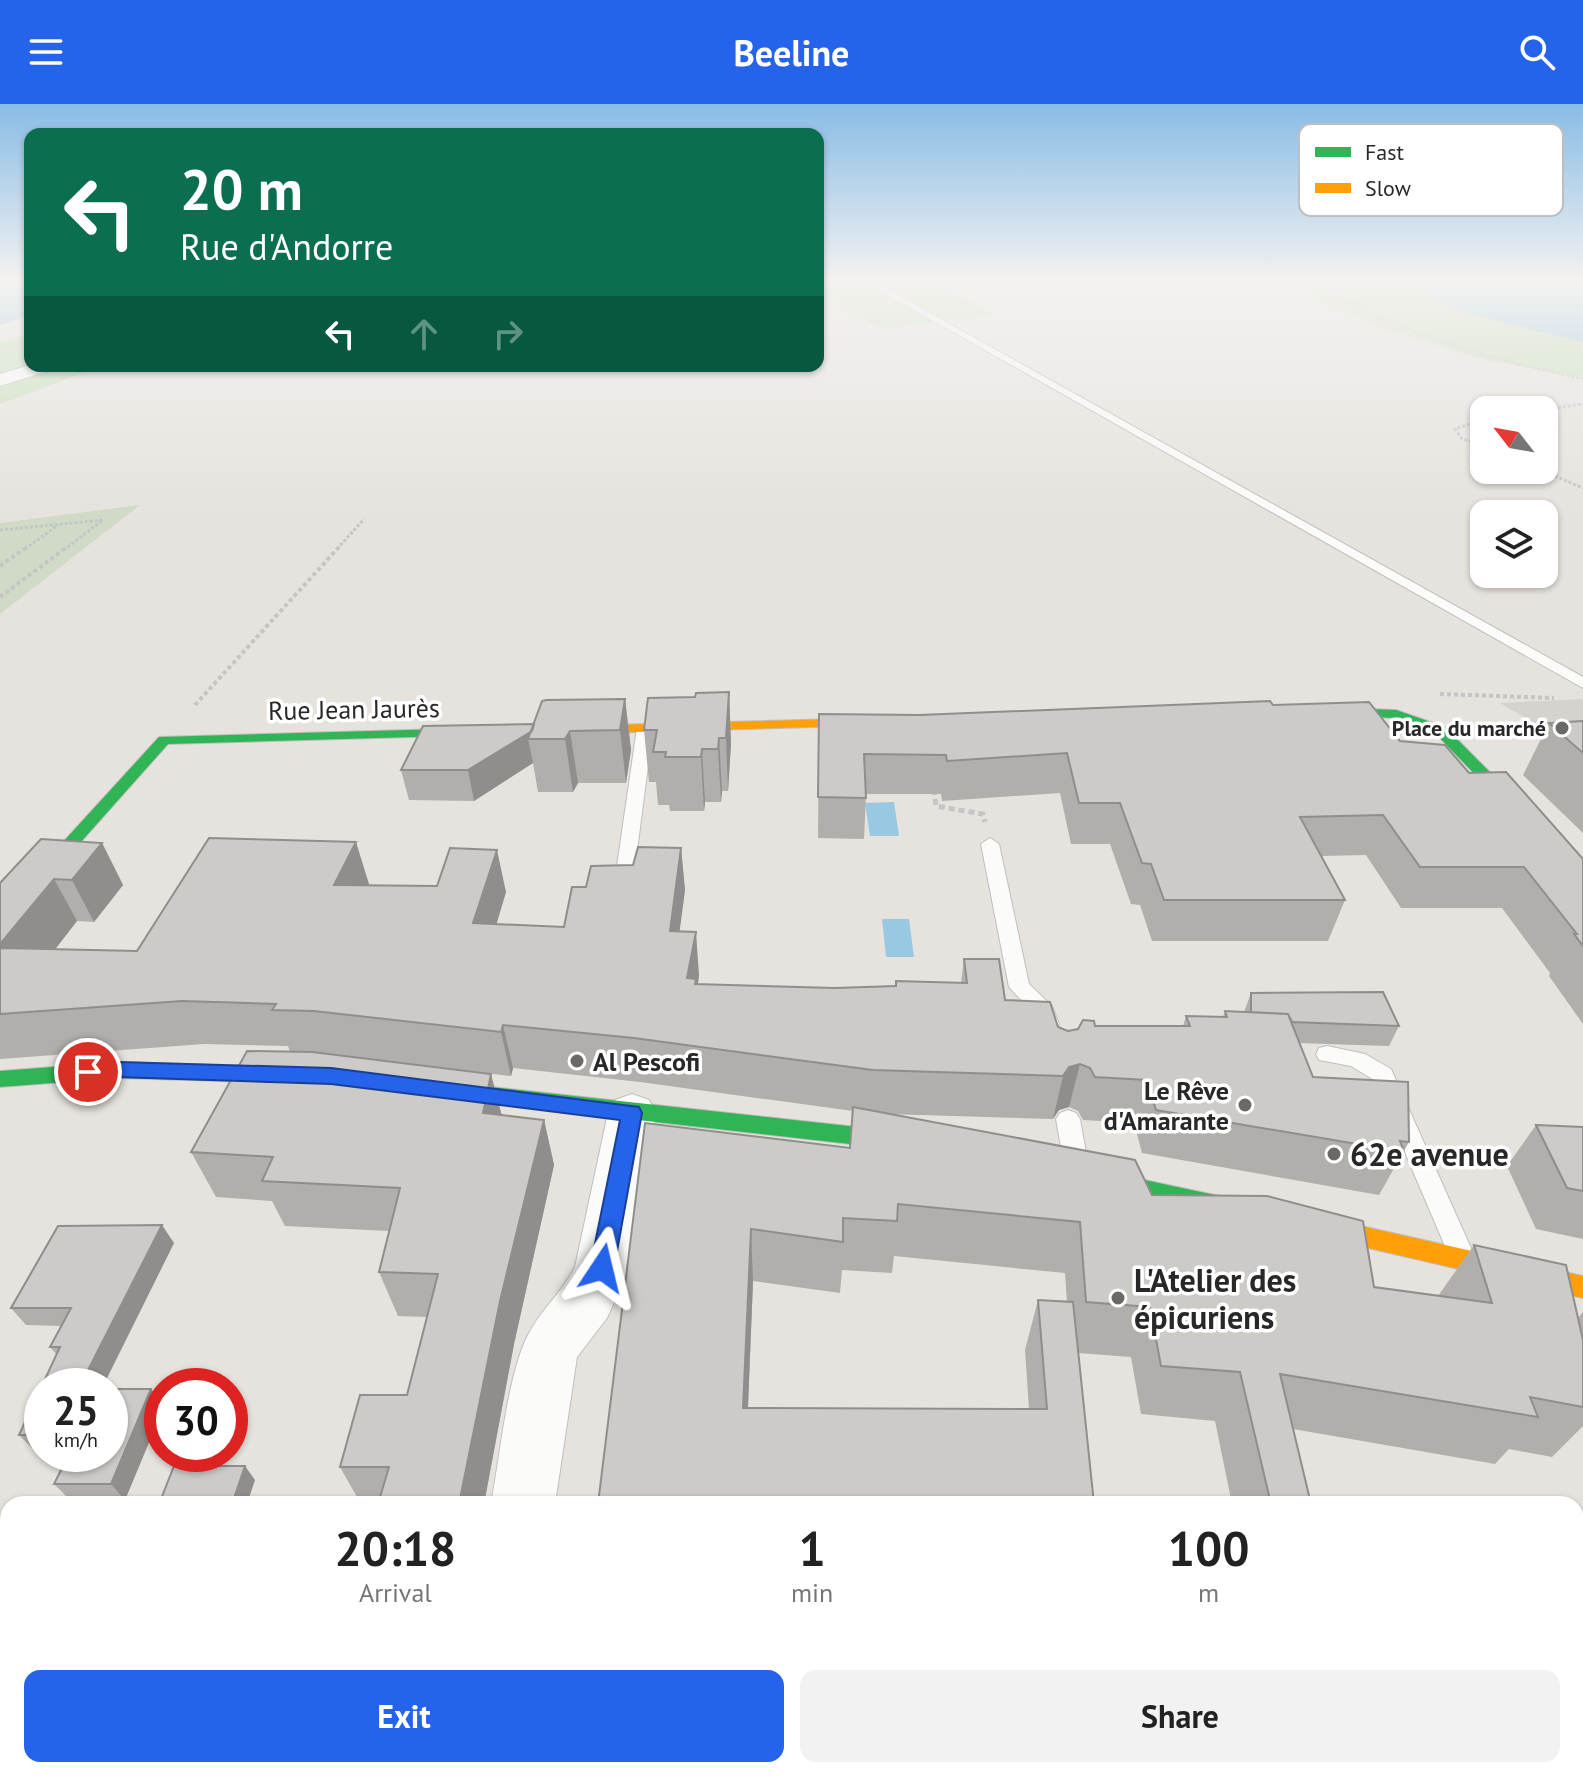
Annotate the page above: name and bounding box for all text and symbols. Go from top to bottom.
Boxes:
text: Beeline [734,29,849,76]
icon: menu [24,30,68,74]
icon: search [1515,30,1559,74]
legend [1299,124,1563,216]
text: Fast [1365,138,1405,166]
text: 20 m [180,153,303,225]
icon: left [48,160,152,264]
text: Slow [1365,174,1411,202]
text: Rue d'Andorre [180,223,393,270]
icon: left [318,312,362,356]
icon: ahead [402,312,446,356]
icon: right [486,312,530,356]
north arrow [1470,396,1558,484]
map controls [1470,396,1558,588]
button: layers [1470,500,1558,588]
street label: Rue Jean Jaurès [268,691,440,727]
place label: Place du marché [1392,714,1546,742]
marker: Place du marché [1553,719,1571,737]
pin [54,1038,122,1106]
place label: Al Pescofi [593,1045,700,1078]
icon: arrive [66,1050,110,1094]
marker: Al Pescofi [568,1052,586,1070]
place label: Le Rêve d'Amarante [1104,1074,1229,1137]
marker: Le Rêve d'Amarante [1236,1096,1254,1114]
place label: 62e avenue [1350,1133,1509,1175]
marker: 62e avenue [1325,1145,1343,1163]
position arrow [560,1226,644,1310]
place label: L'Atelier des épicuriens [1134,1259,1296,1338]
marker: L'Atelier des épicuriens [1109,1289,1127,1307]
speed limit sign: 30 [144,1368,248,1472]
text: 25 [53,1384,99,1436]
text: km/h [54,1427,98,1453]
text: 20:18 [335,1517,456,1579]
text: 1 [798,1517,826,1579]
text: 100 [1168,1517,1249,1579]
text: Arrival [359,1576,432,1609]
text: min [791,1576,833,1609]
text: m [1198,1576,1219,1609]
button: Exit [24,1670,784,1762]
button: Share [800,1670,1560,1762]

